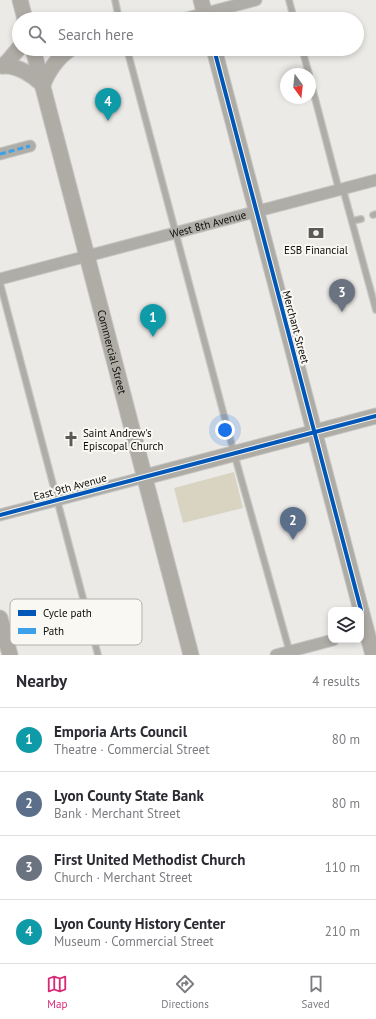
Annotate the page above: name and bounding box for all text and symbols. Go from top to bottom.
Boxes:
search box [12,12,364,56]
icon: search [26,23,48,45]
text: Search here [58,25,134,44]
north arrow [280,68,316,104]
pin: 4 [95,88,121,121]
street label: West 8th Avenue [168,207,248,241]
bank icon: ESB Financial [307,224,325,242]
place label: ESB Financial [284,243,349,257]
pin: 3 [329,279,355,312]
street label: Merchant Street [280,289,313,365]
pin: 1 [140,304,166,337]
street label: Commercial Street [94,308,130,396]
your location [215,420,235,440]
place label: Saint Andrew's Episcopal Church [83,426,164,453]
church icon: Saint Andrew's Episcopal Church [62,430,80,448]
street label: East 9th Avenue [32,470,109,504]
pin: 2 [280,507,306,540]
legend [10,599,142,645]
text: Cycle path [43,606,92,620]
map controls [328,607,364,643]
button: layers [328,607,364,643]
text: Path [43,624,64,638]
text: Nearby [16,670,67,692]
text: 4 results [312,673,360,690]
text: Emporia Arts Council [54,722,187,741]
text: 1 [25,731,33,748]
text: 80 m [332,731,360,748]
text: Theatre · Commercial Street [54,741,210,758]
text: Lyon County State Bank [54,786,204,805]
text: 2 [25,795,33,812]
text: 80 m [332,795,360,812]
text: Bank · Merchant Street [54,805,180,822]
text: First United Methodist Church [54,850,246,869]
text: 3 [25,859,33,876]
text: 110 m [325,859,360,876]
text: Church · Merchant Street [54,869,192,886]
text: Lyon County History Center [54,914,225,933]
text: 4 [25,923,33,940]
text: 210 m [325,923,360,940]
text: Museum · Commercial Street [54,933,214,950]
tab: Map [46,973,68,1011]
tab: Directions [161,973,209,1011]
tab: Saved [302,973,330,1011]

